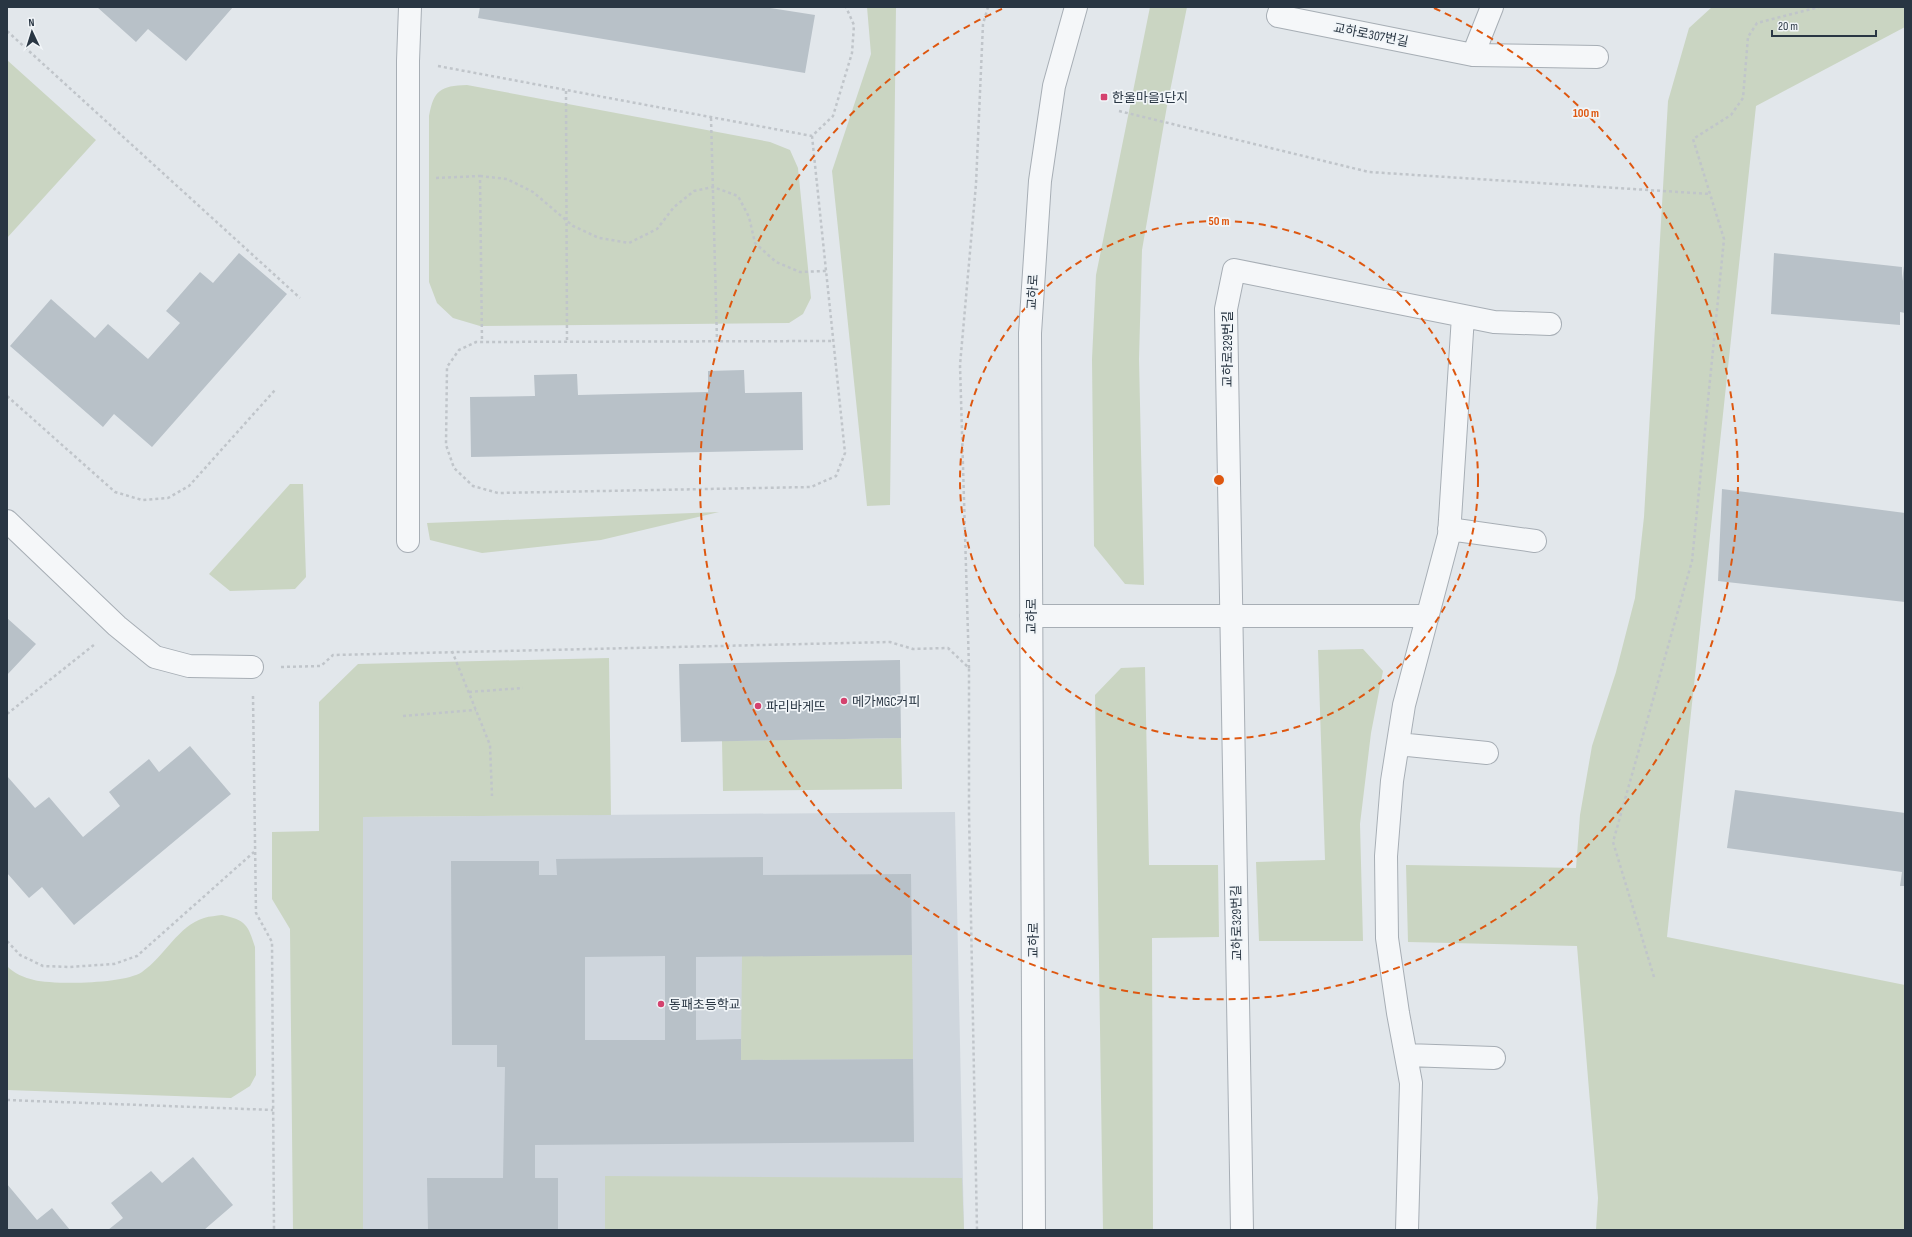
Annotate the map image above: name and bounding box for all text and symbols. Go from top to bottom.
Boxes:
north arrow [12,12,52,52]
scale bar [1772,12,1876,38]
text: N [28,16,35,29]
text: 20 m [1778,19,1798,34]
street label: 교하로307번길 [1332,20,1410,50]
place label: 한울마을1단지 [1112,90,1188,106]
marker: 한울마을1단지 [1099,92,1109,102]
text: 100 m [1573,106,1599,121]
text: 50 m [1209,214,1229,229]
street label: 교하로 [1024,274,1042,310]
street label: 교하로329번길 [1220,311,1236,387]
centre of rings [1212,473,1226,487]
street label: 교하로 [1024,598,1040,634]
place label: 메가MGC커피 [852,694,920,710]
marker: 메가MGC커피 [839,696,849,706]
place label: 파리바게뜨 [766,699,826,715]
marker: 파리바게뜨 [753,701,763,711]
street label: 교하로329번길 [1228,885,1246,961]
street label: 교하로 [1026,922,1042,958]
place label: 동패초등학교 [669,997,741,1013]
marker: 동패초등학교 [656,999,666,1009]

